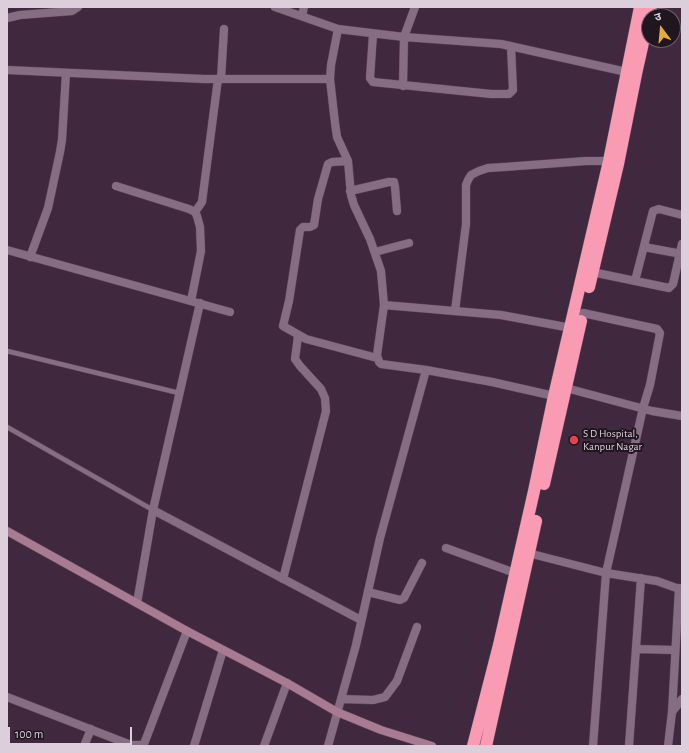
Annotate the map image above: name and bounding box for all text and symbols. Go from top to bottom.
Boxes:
north arrow [641,8,681,48]
text: उ [653,11,662,23]
place label: S D Hospital, Kanpur Nagar [583,427,642,453]
marker: S D Hospital, Kanpur Nagar [568,434,580,446]
scale bar [10,719,134,745]
text: 100 m [15,728,43,740]

